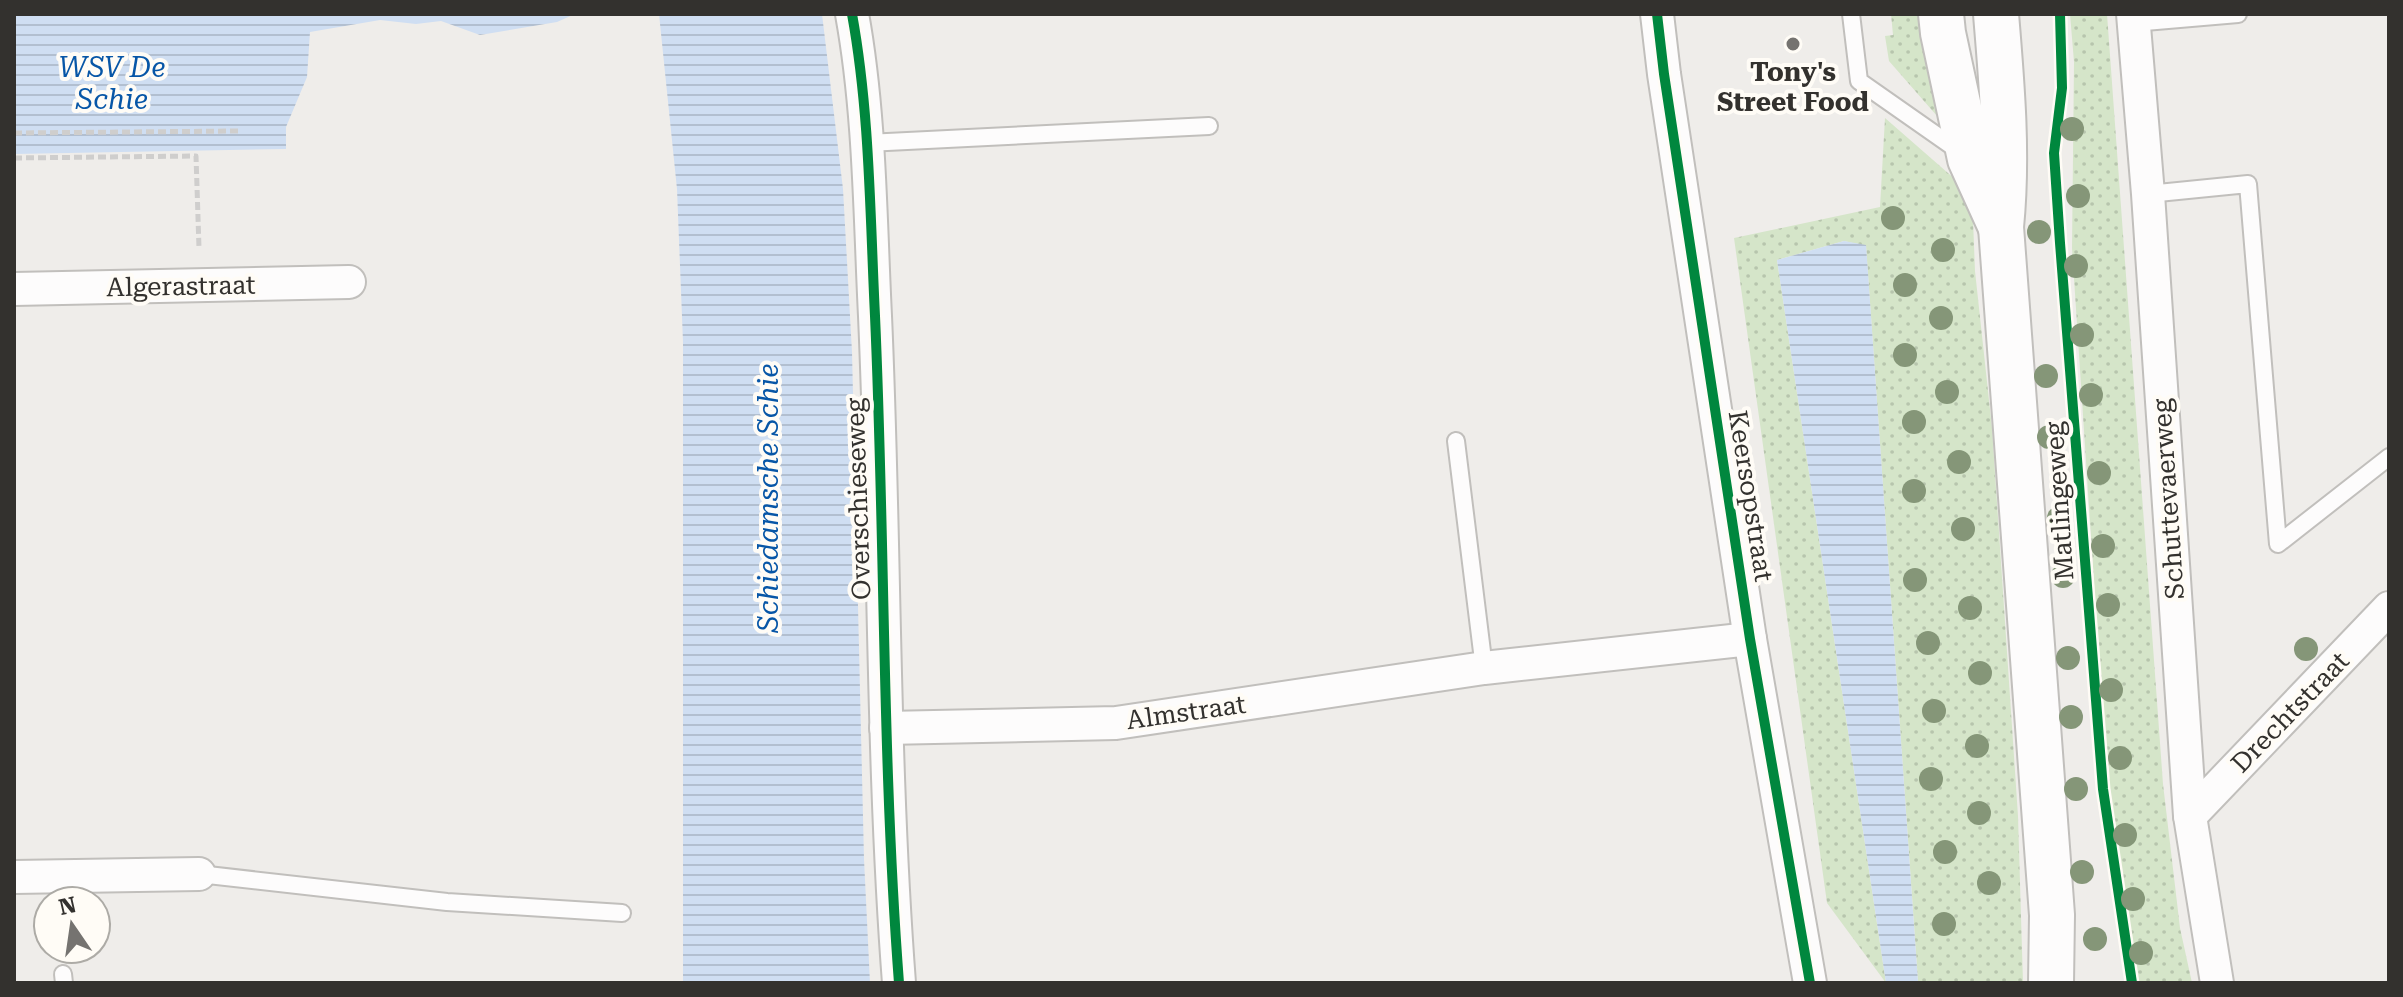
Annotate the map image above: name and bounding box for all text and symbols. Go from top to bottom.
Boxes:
marker: Tony's Street Food [1784,35,1802,53]
water label: WSV De Schie [59,51,165,116]
place label: Tony's Street Food [1717,57,1869,117]
street label: Algerastraat [106,270,256,302]
water label: Schiedamsche Schie [752,364,785,633]
street label: Overschieseweg [839,397,877,601]
street label: Schuttevaerweg [2146,397,2190,600]
street label: Keersopstraat [1723,408,1779,584]
street label: Matlingeweg [2038,420,2080,581]
street label: Drechtstraat [2225,645,2355,778]
street label: Almstraat [1124,689,1248,735]
north arrow [32,885,112,965]
text: N [57,892,79,920]

